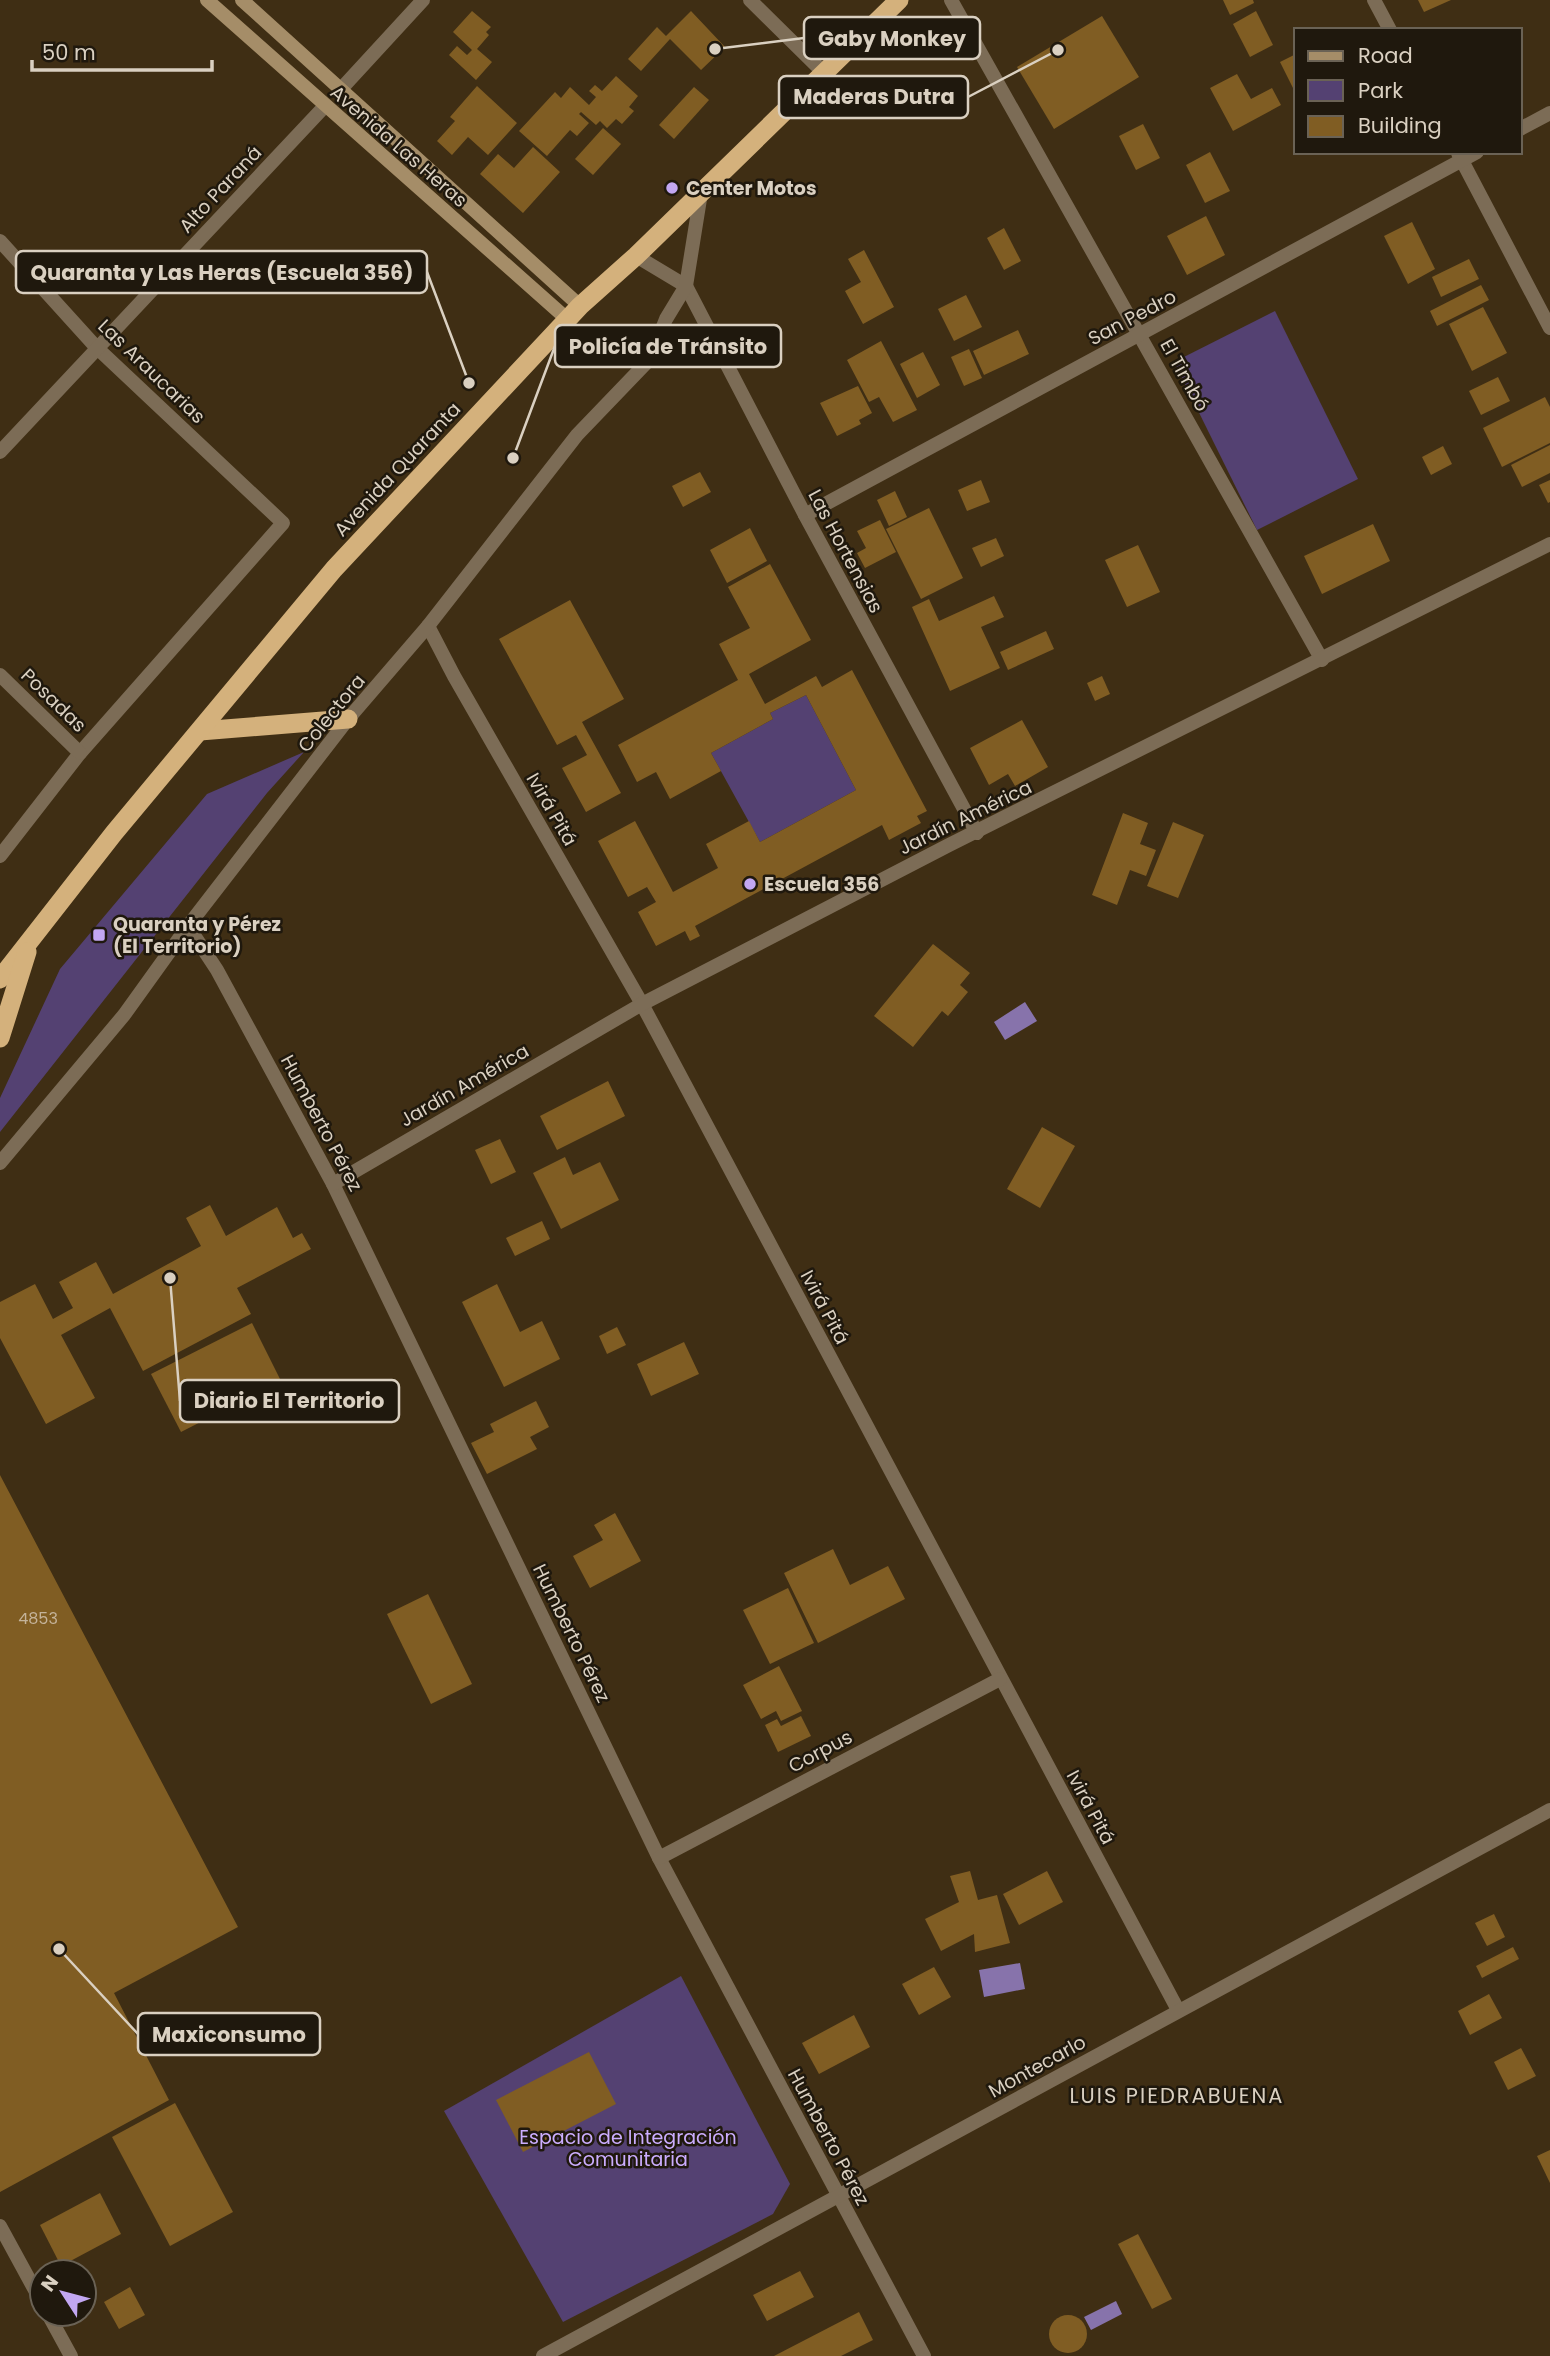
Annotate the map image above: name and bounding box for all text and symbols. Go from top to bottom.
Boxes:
callout: Gaby Monkey [804,17,980,59]
text: Gaby Monkey [818,24,967,53]
scale bar [32,28,212,72]
legend [1294,28,1522,154]
text: 50 m [42,38,96,67]
text: Road [1358,41,1413,70]
callout: Maderas Dutra [779,76,968,118]
text: Park [1358,76,1403,105]
street label: Avenida Las Heras [324,79,473,214]
text: Maderas Dutra [793,82,955,111]
text: Building [1358,111,1442,140]
street label: Alto Paraná [173,140,268,239]
place label: Center Motos [686,175,817,202]
marker: Center Motos [664,180,680,196]
callout: Quaranta y Las Heras (Escuela 356) [16,251,427,293]
text: Quaranta y Las Heras (Escuela 356) [30,258,414,287]
street label: San Pedro [1083,283,1181,352]
street label: Las Araucarias [92,313,211,430]
callout: Policía de Tránsito [555,325,781,367]
text: Policía de Tránsito [569,332,767,361]
street label: El Timbó [1154,334,1216,416]
street label: Avenida Quaranta [328,396,467,542]
street label: Las Hortensias [802,485,890,618]
street label: Posadas [15,662,92,738]
street label: Colectora [291,668,371,758]
street label: Ivirá Pitá [520,768,583,851]
street label: Jardín América [894,774,1036,861]
place label: Escuela 356 [764,871,879,898]
marker: Escuela 356 [742,876,758,892]
place label: Quaranta y Pérez (El Territorio) [113,911,281,960]
marker: Quaranta y Pérez (El Territorio) [91,927,107,943]
street label: Jardín América [395,1037,534,1133]
street label: Humberto Pérez [274,1050,369,1196]
street label: Ivirá Pitá [794,1265,855,1349]
callout: Diario El Territorio [180,1380,399,1422]
text: Diario El Territorio [194,1386,384,1415]
street label: Humberto Pérez [526,1559,617,1707]
house number: 4853 [18,1607,58,1630]
street label: Corpus [784,1723,857,1780]
street label: Ivirá Pitá [1060,1765,1121,1849]
callout: Maxiconsumo [138,2013,320,2055]
text: Maxiconsumo [152,2020,306,2049]
street label: Montecarlo [984,2029,1091,2104]
street label: Humberto Pérez [781,2064,876,2210]
district label: LUIS PIEDRABUENA [1070,2081,1284,2110]
park label: Espacio de Integración Comunitaria [519,2124,737,2173]
north arrow [28,2258,98,2328]
text: N [35,2270,65,2297]

